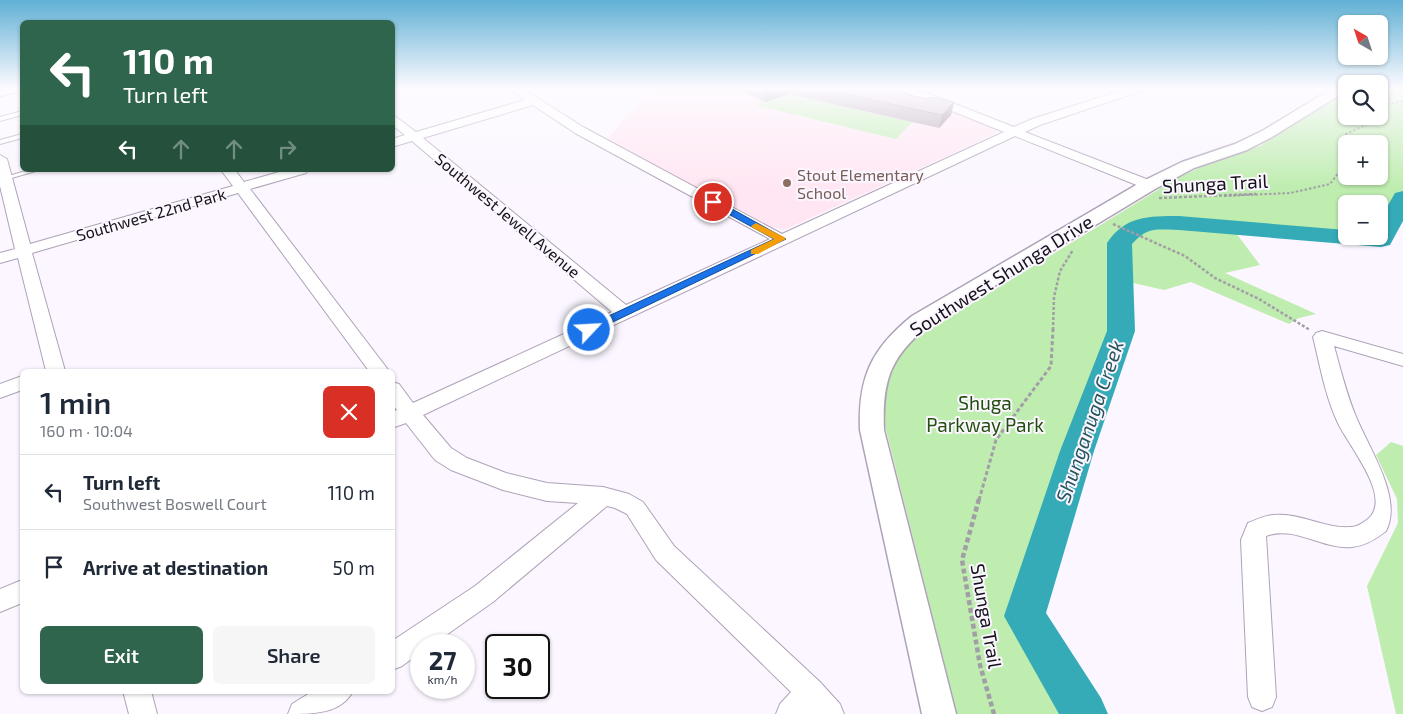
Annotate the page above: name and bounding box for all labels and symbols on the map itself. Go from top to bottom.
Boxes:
north arrow [1338,15,1388,65]
street label: Southwest Jewell Avenue [432,149,584,281]
place label: Stout Elementary School [797,165,924,202]
street label: Shunga Trail [1161,169,1269,197]
marker: Stout Elementary School [781,177,793,189]
pin [692,181,734,223]
street label: Southwest 22nd Park [74,184,228,244]
street label: Southwest Shunga Drive [905,209,1097,341]
position arrow [562,303,614,355]
water label: Shunganuga Creek [1050,337,1128,505]
park label: Shuga Parkway Park [926,391,1044,436]
street label: Shunga Trail [966,562,1008,671]
speed limit sign: 30 [485,634,550,699]

